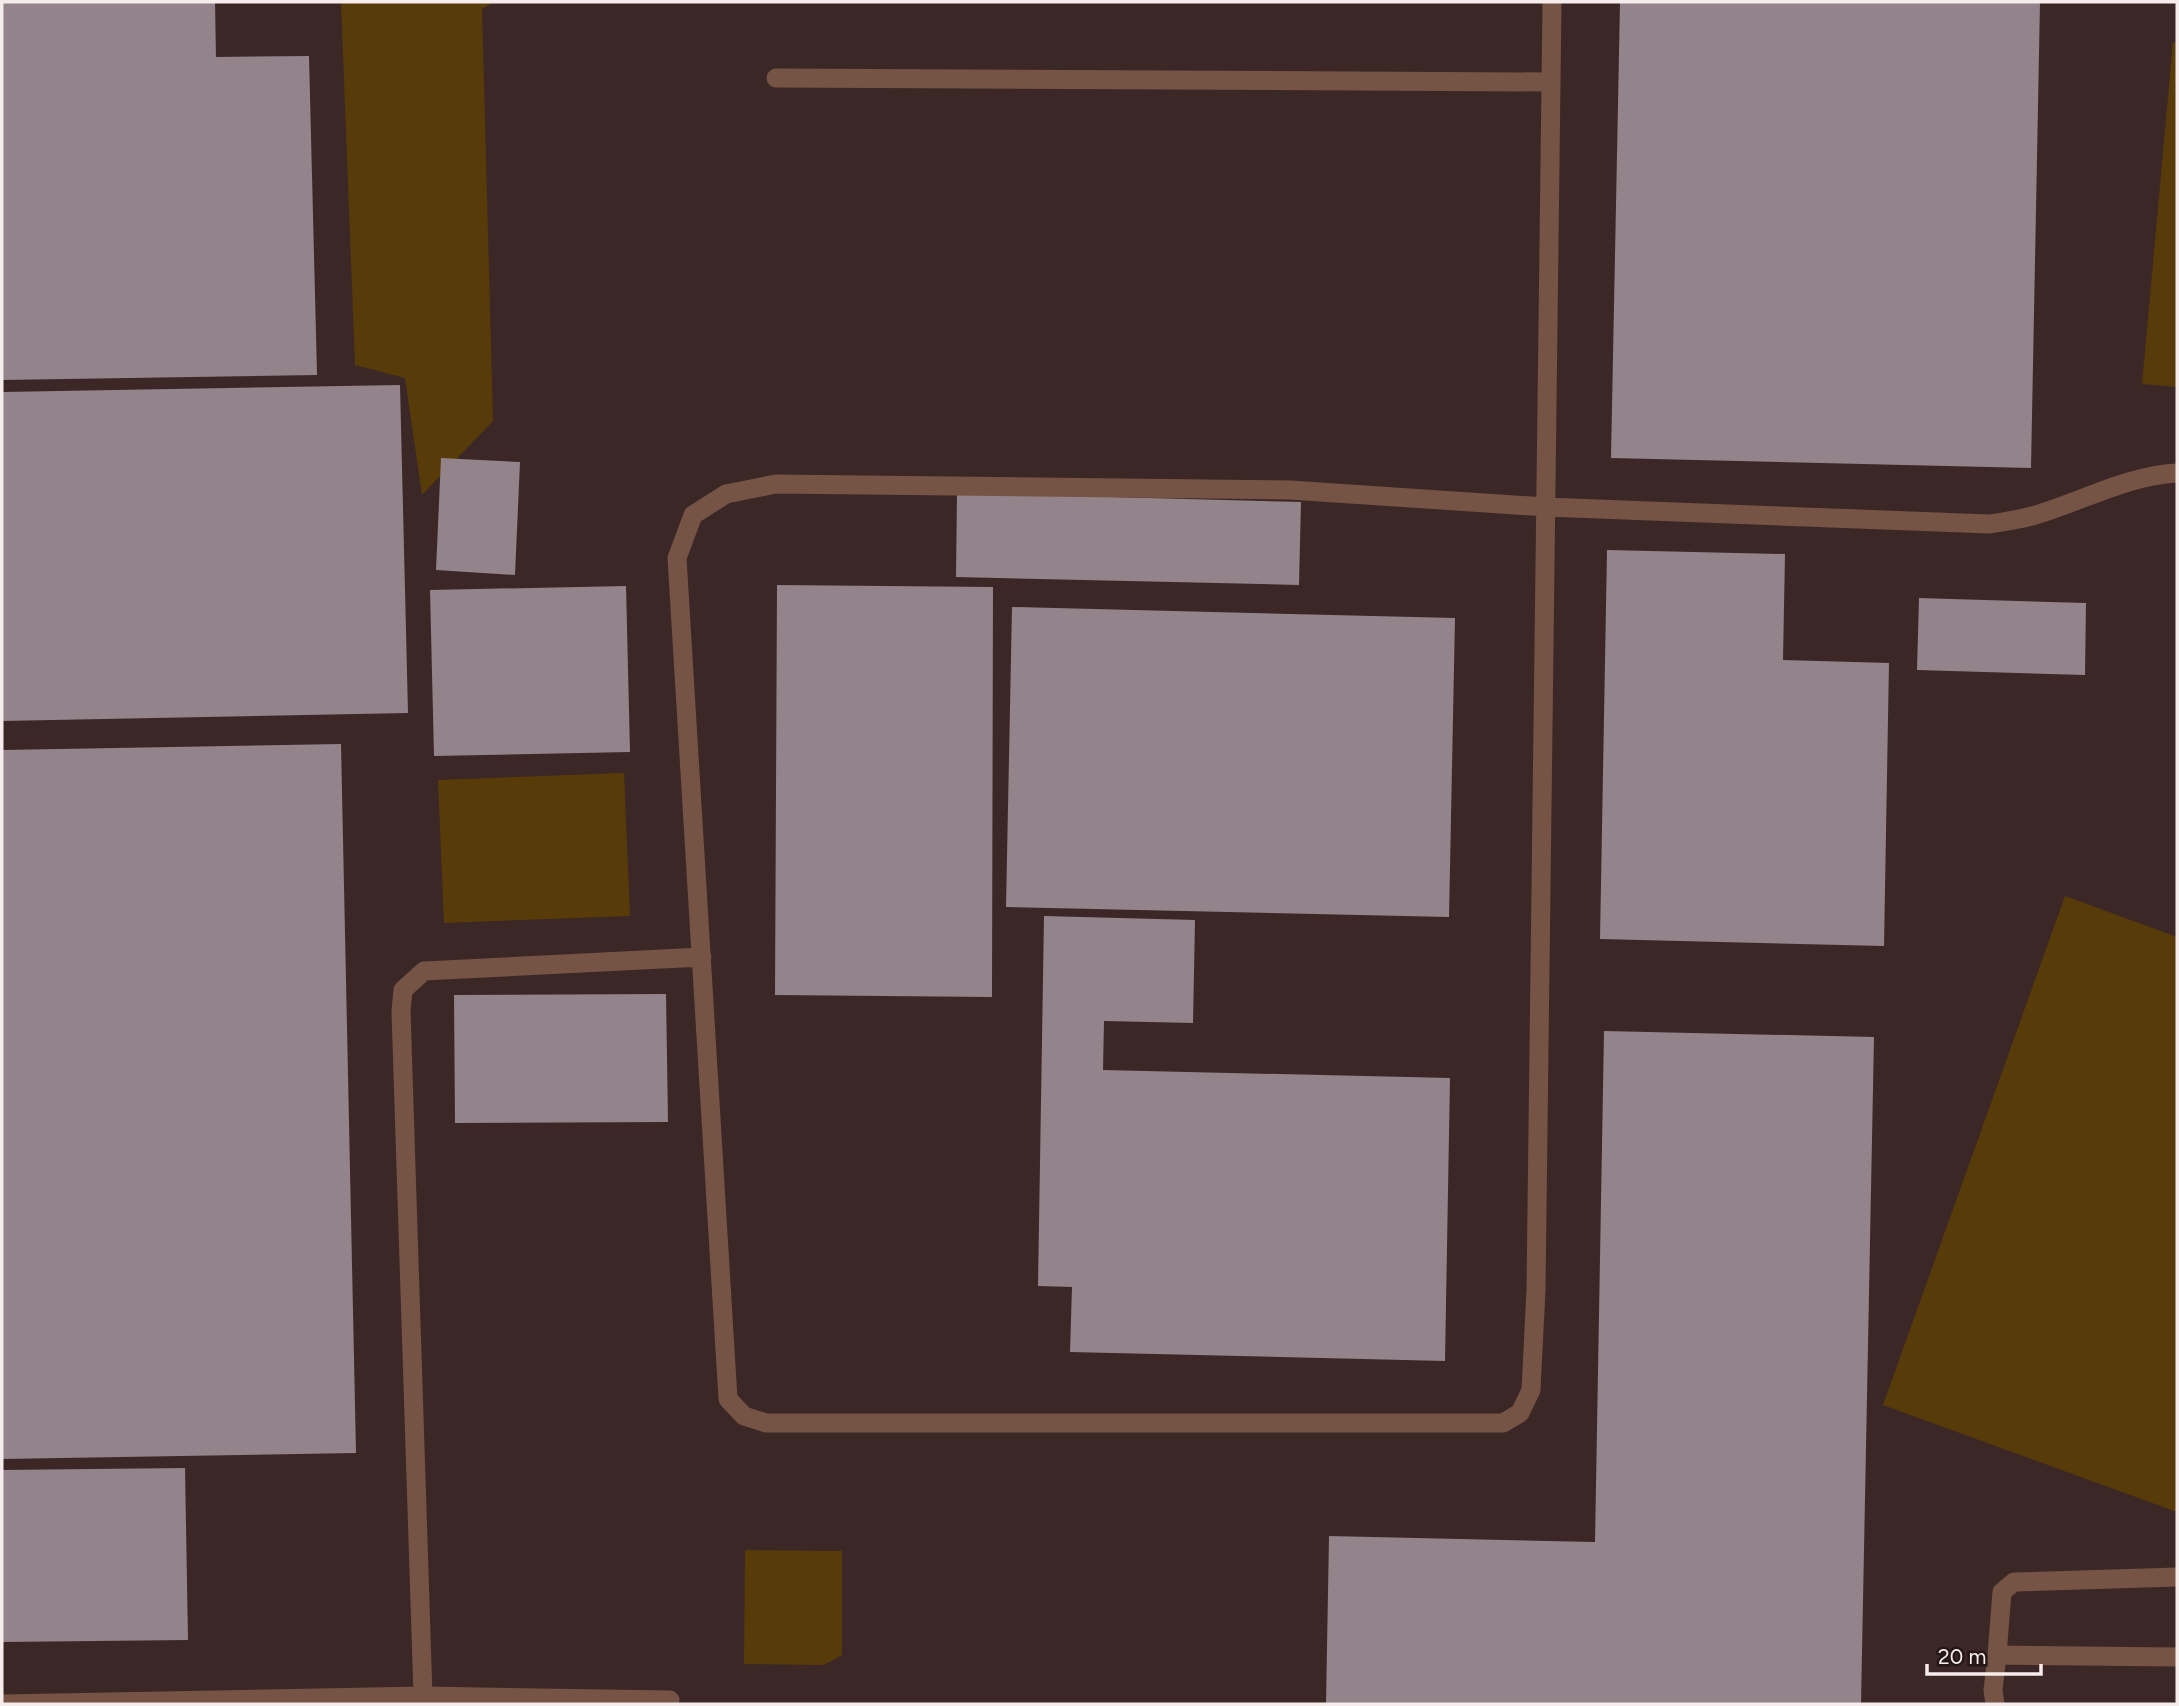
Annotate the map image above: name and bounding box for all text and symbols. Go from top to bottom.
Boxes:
scale bar [1927,1632,2041,1676]
text: 20 m [1938,1644,1986,1669]

